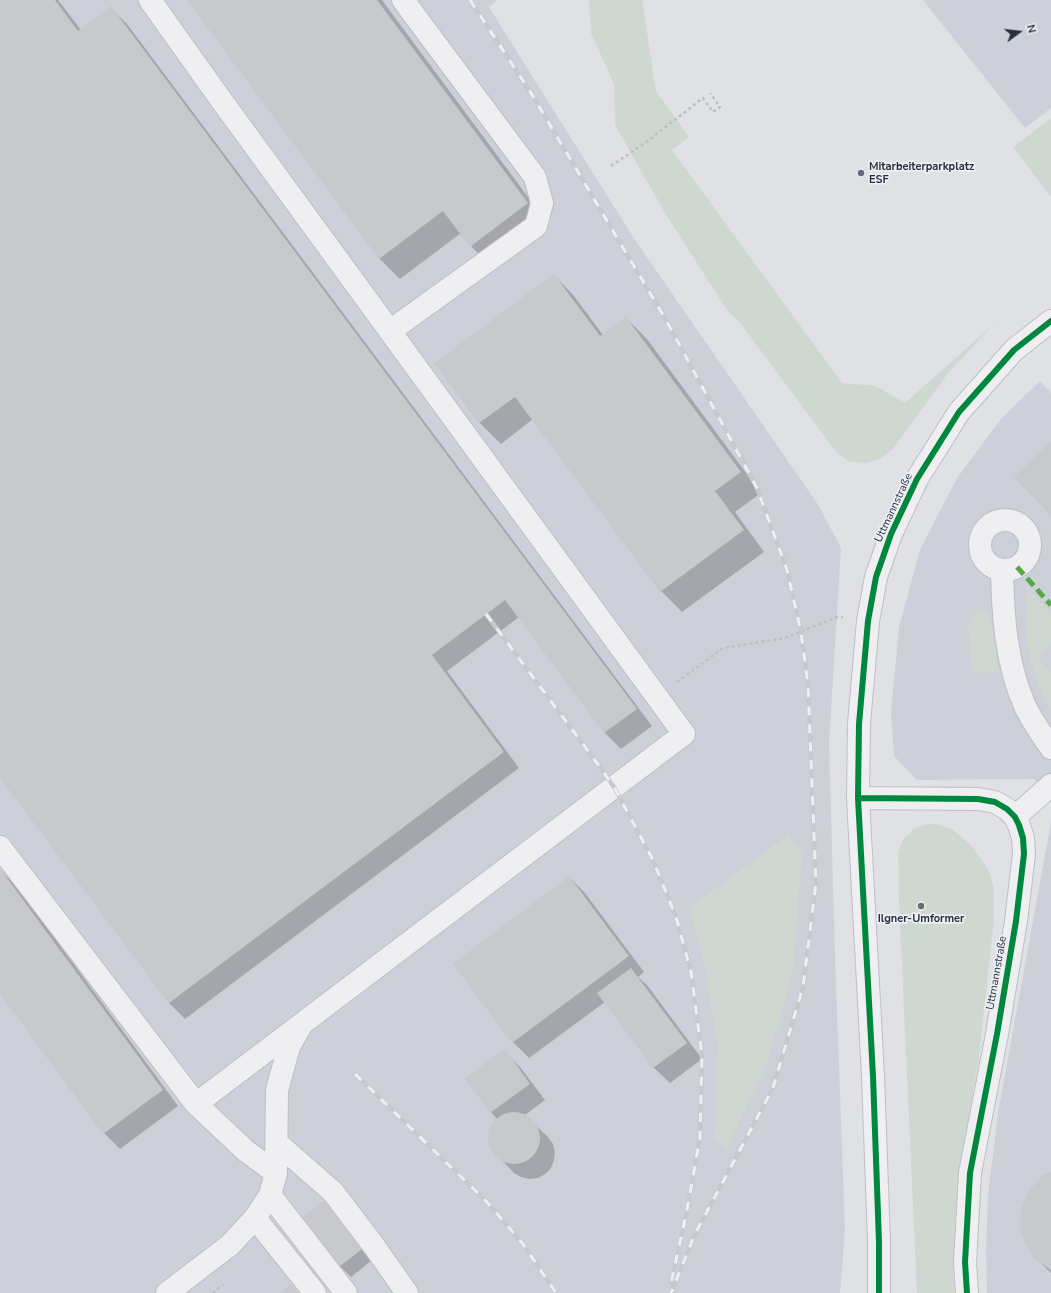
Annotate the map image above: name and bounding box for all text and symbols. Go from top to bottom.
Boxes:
north arrow [999,12,1039,52]
text: N [1023,23,1039,35]
place label: Mitarbeiterparkplatz ESF [869,160,974,186]
marker: Mitarbeiterparkplatz ESF [856,168,866,178]
street label: Uttmannstraße [872,471,916,545]
marker: Ilgner-Umformer [916,901,926,911]
place label: Ilgner-Umformer [878,912,964,926]
street label: Uttmannstraße [984,935,1010,1011]

